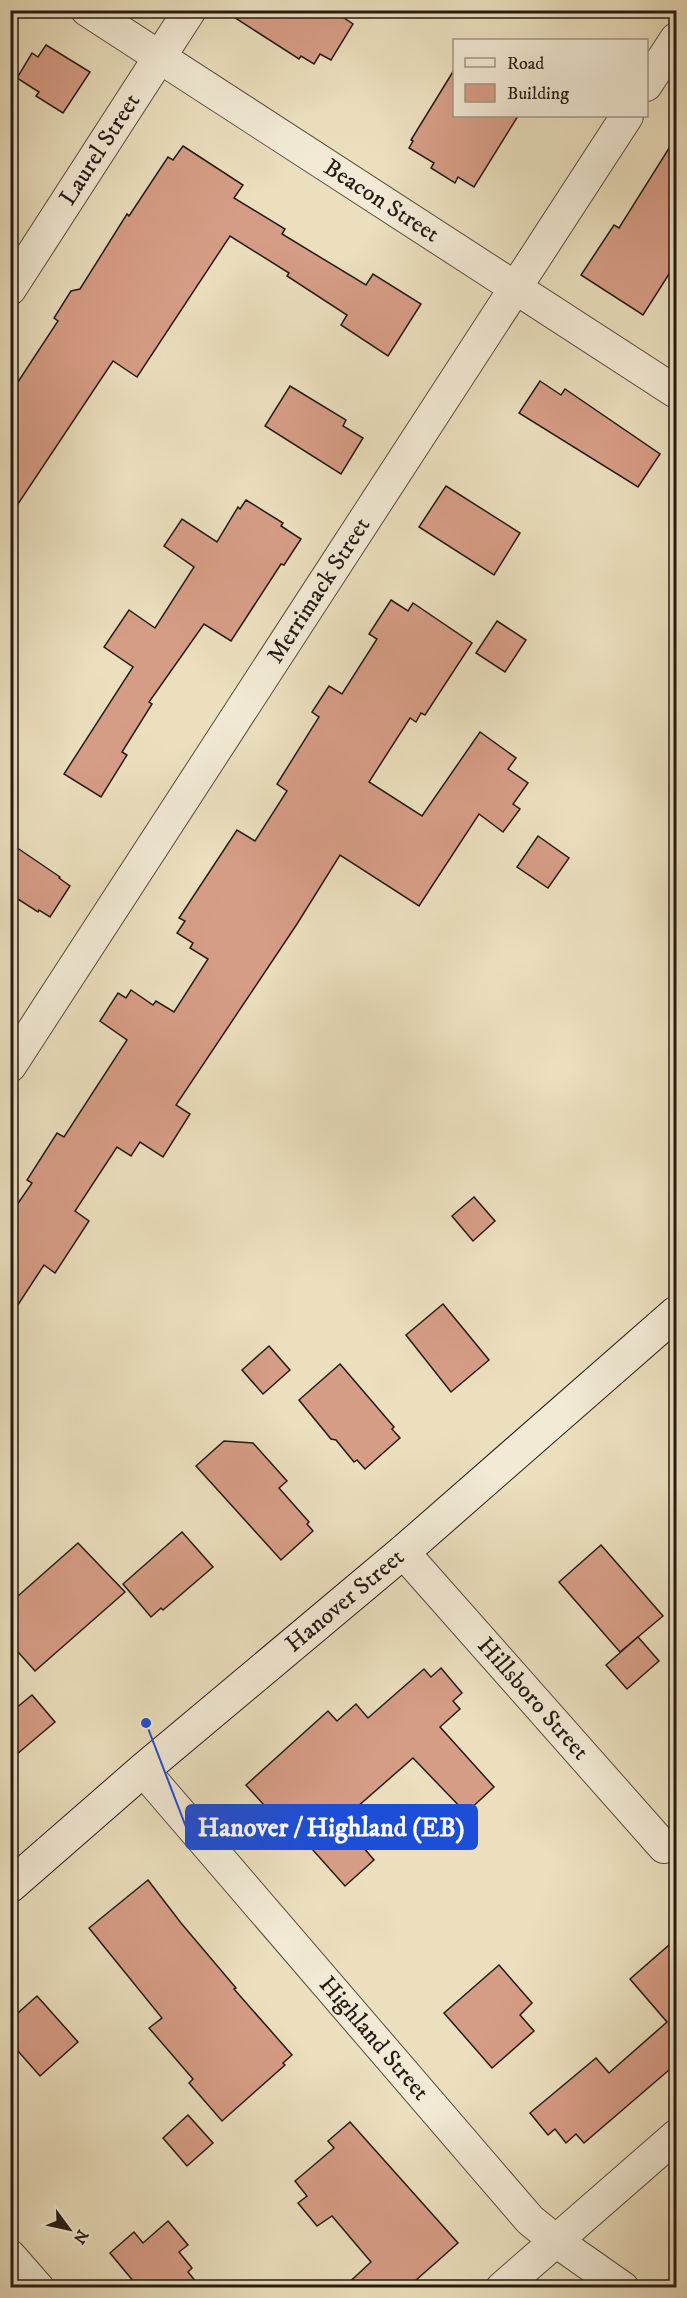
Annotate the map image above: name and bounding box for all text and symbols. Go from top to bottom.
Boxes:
legend [453,39,648,117]
text: Road [507,53,544,75]
text: Building [507,83,569,105]
street label: Laurel Street [53,88,147,211]
street label: Beacon Street [318,153,445,250]
street label: Merrimack Street [260,512,377,669]
street label: Hanover Street [279,1542,411,1659]
street label: Hillsboro Street [471,1631,595,1767]
callout: Hanover / Highland (EB) [186,1805,477,1849]
text: Hanover / Highland (EB) [197,1812,465,1845]
street label: Highland Street [312,1970,436,2107]
north arrow [39,2199,99,2259]
text: N [69,2226,93,2248]

